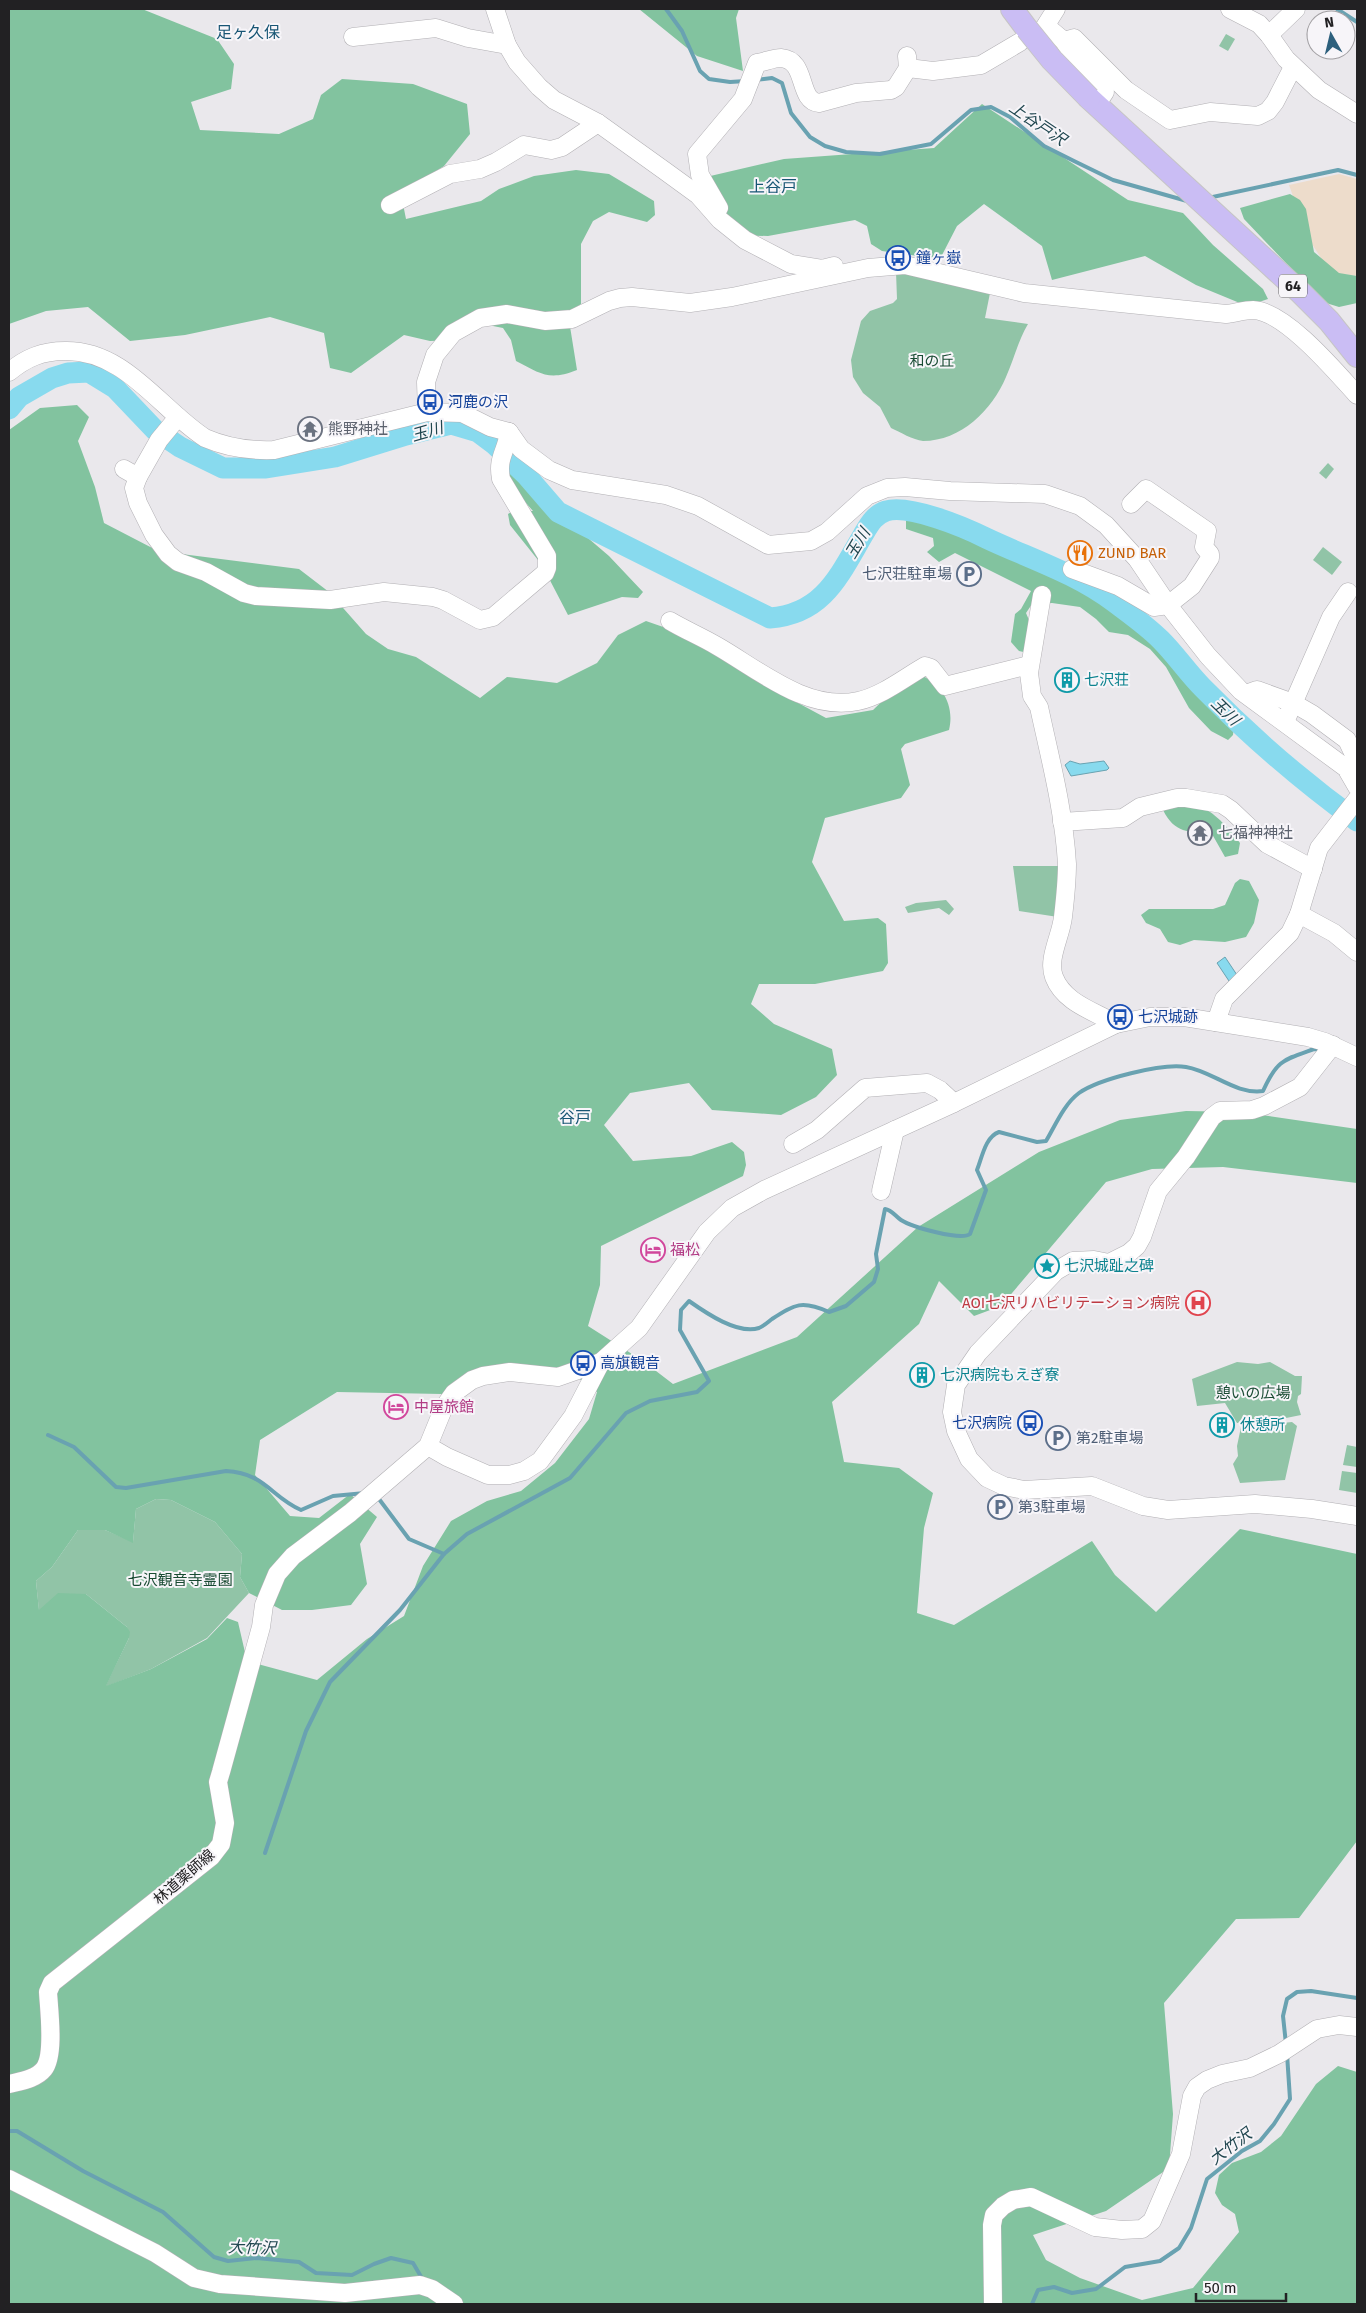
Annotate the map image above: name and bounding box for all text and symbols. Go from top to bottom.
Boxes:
north arrow [1306,10,1356,60]
text: N [1323,14,1335,32]
district label: 足ヶ久保 [216,23,280,42]
water label: 上谷戸沢 [1006,98,1071,150]
district label: 上谷戸 [749,177,797,196]
bus stop icon: 鐘ヶ嶽 [885,245,911,271]
place label: 鐘ヶ嶽 [916,249,961,267]
road number: 64 [1279,274,1307,298]
park label: 和の丘 [909,352,955,370]
bus stop icon: 河鹿の沢 [417,389,443,415]
place label: 河鹿の沢 [448,393,508,411]
temple icon: 熊野神社 [297,416,323,442]
water label: 玉川 [409,417,447,445]
place label: 熊野神社 [328,420,388,438]
water label: 玉川 [841,523,875,562]
restaurant icon: ZUND BAR [1067,540,1093,566]
place label: ZUND BAR [1098,544,1166,562]
parking icon: 七沢荘駐車場 [956,561,982,587]
place label: 七沢荘駐車場 [862,565,952,583]
building icon: 七沢荘 [1054,667,1080,693]
place label: 七沢荘 [1084,671,1129,689]
water label: 玉川 [1208,693,1245,731]
temple icon: 七福神神社 [1187,820,1213,846]
place label: 七福神神社 [1218,824,1293,842]
bus stop icon: 七沢城跡 [1107,1004,1133,1030]
place label: 七沢城跡 [1138,1008,1198,1026]
district label: 谷戸 [559,1108,591,1127]
hotel icon: 福松 [640,1237,666,1263]
place label: 福松 [670,1241,700,1259]
place icon: 七沢城趾之碑 [1034,1253,1060,1279]
place label: 七沢城趾之碑 [1064,1257,1154,1275]
hospital icon: AOI七沢リハビリテーション病院 [1185,1290,1211,1316]
place label: AOI七沢リハビリテーション病院 [962,1294,1180,1312]
bus stop icon: 高旗観音 [570,1350,596,1376]
place label: 高旗観音 [600,1354,660,1372]
building icon: 七沢病院もえぎ寮 [909,1362,935,1388]
place label: 七沢病院もえぎ寮 [940,1366,1060,1384]
park label: 憩いの広場 [1215,1384,1291,1402]
hotel icon: 中屋旅館 [383,1394,409,1420]
place label: 中屋旅館 [414,1398,474,1416]
bus stop icon: 七沢病院 [1017,1410,1043,1436]
building icon: 休憩所 [1209,1412,1235,1438]
place label: 七沢病院 [952,1414,1012,1432]
place label: 休憩所 [1240,1416,1285,1434]
parking icon: 第2駐車場 [1045,1425,1071,1451]
place label: 第2駐車場 [1076,1429,1143,1447]
parking icon: 第3駐車場 [987,1494,1013,1520]
place label: 第3駐車場 [1018,1498,1086,1516]
park label: 七沢観音寺霊園 [127,1571,233,1589]
street label: 林道薬師線 [150,1846,218,1908]
water label: 大竹沢 [1205,2123,1257,2168]
water label: 大竹沢 [228,2237,278,2258]
scale bar [1196,2270,1286,2302]
text: 50 m [1204,2279,1237,2297]

